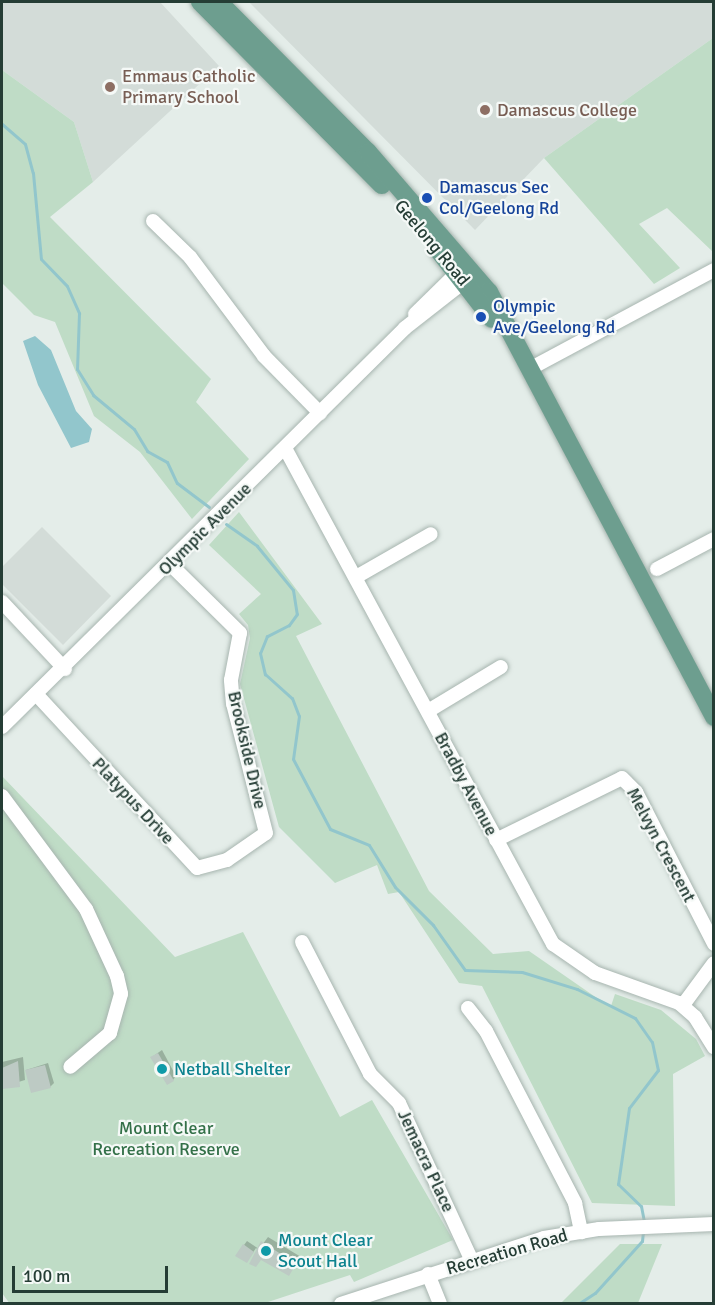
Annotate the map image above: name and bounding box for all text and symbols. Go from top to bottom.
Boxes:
place label: Emmaus Catholic Primary School [122,66,255,109]
marker: Emmaus Catholic Primary School [103,80,117,94]
place label: Damascus College [497,99,637,121]
marker: Damascus College [478,103,492,117]
place label: Damascus Sec Col/Geelong Rd [439,177,559,219]
marker: Damascus Sec Col/Geelong Rd [420,191,434,205]
street label: Geelong Road [390,196,474,290]
place label: Olympic Ave/Geelong Rd [493,296,615,338]
marker: Olympic Ave/Geelong Rd [474,310,488,324]
street label: Olympic Avenue [154,478,256,580]
street label: Brookside Drive [223,689,271,811]
street label: Bradby Avenue [430,729,502,839]
street label: Platypus Drive [87,753,179,849]
street label: Melvyn Crescent [622,784,700,906]
place label: Netball Shelter [174,1058,290,1080]
marker: Netball Shelter [155,1062,169,1076]
street label: Jemacra Place [393,1106,459,1216]
park label: Mount Clear Recreation Reserve [92,1118,240,1160]
street label: Recreation Road [444,1224,570,1280]
place label: Mount Clear Scout Hall [278,1230,373,1272]
marker: Mount Clear Scout Hall [259,1244,273,1258]
scale bar [15,1254,171,1292]
text: 100 m [23,1265,70,1287]

